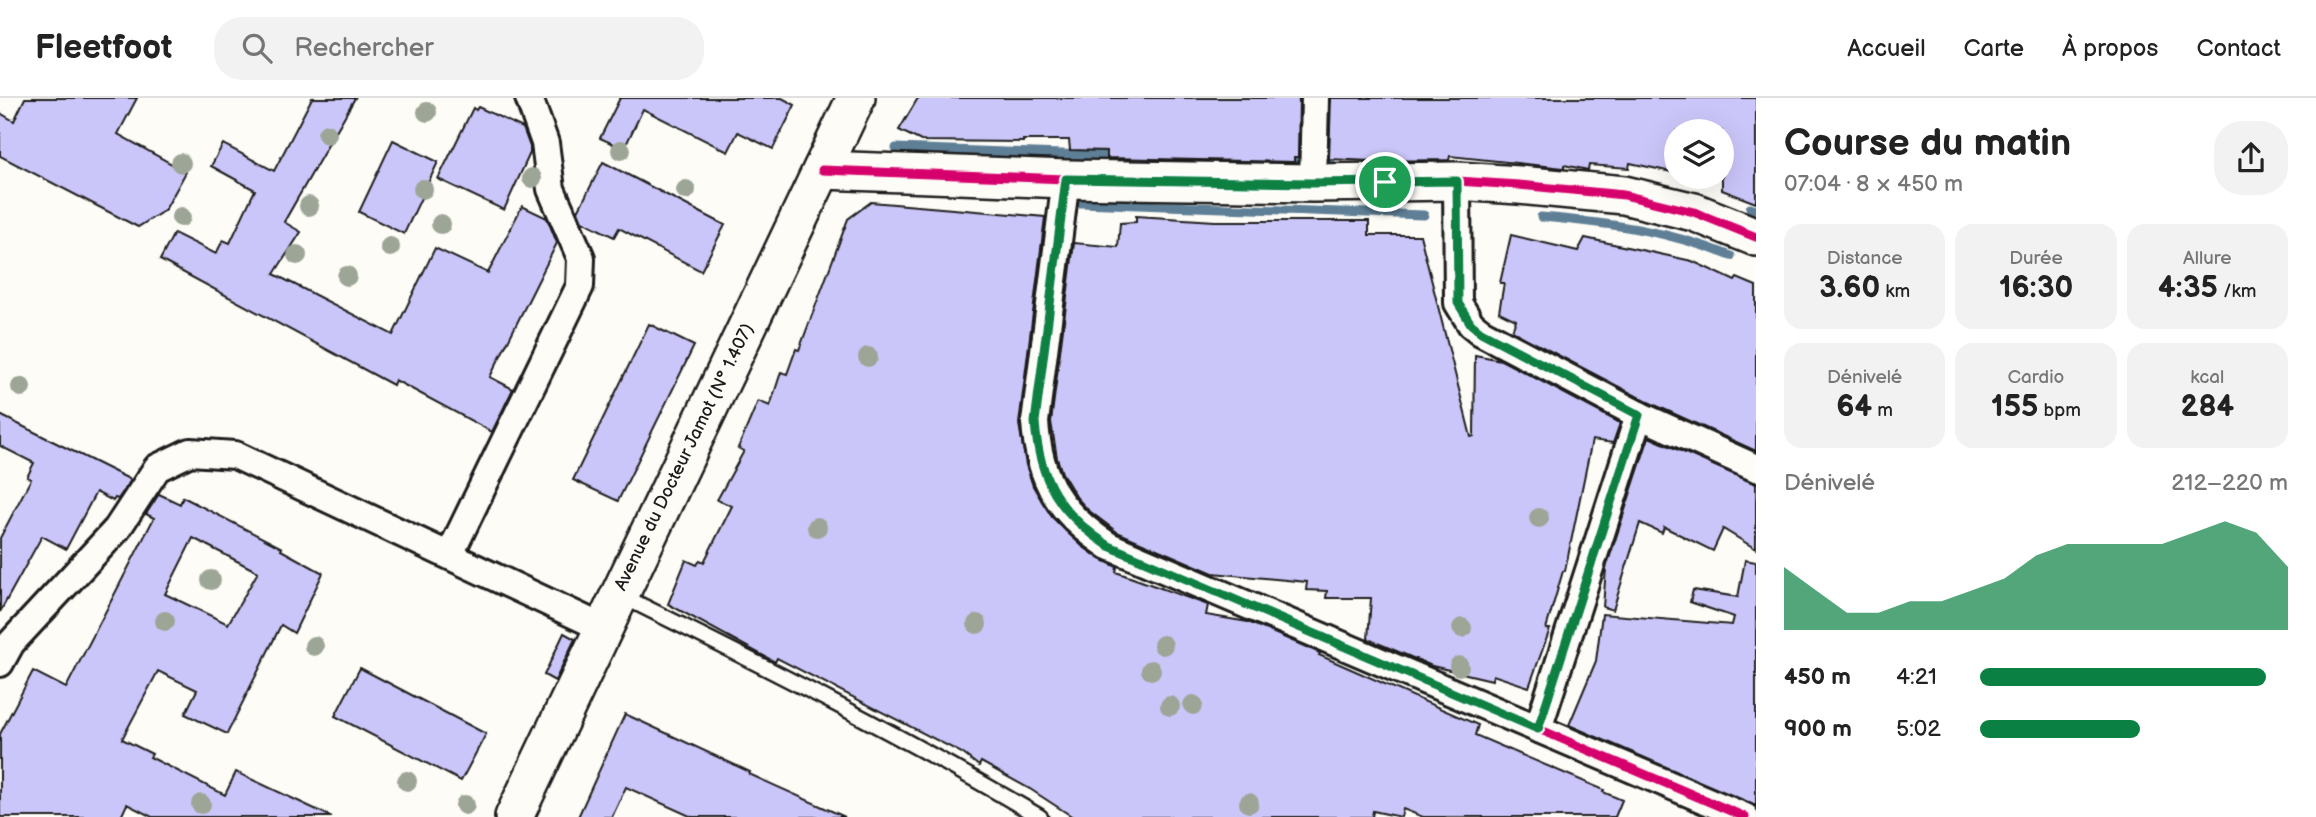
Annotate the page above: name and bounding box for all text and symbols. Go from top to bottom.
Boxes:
search box [214,17,704,80]
text: Fleetfoot [35,28,172,68]
icon: search [238,29,276,67]
text: Rechercher [294,33,434,64]
text: Accueil [1847,34,1926,63]
text: Carte [1964,34,2024,63]
text: À propos [2062,34,2158,63]
text: Contact [2196,34,2281,63]
map controls [1664,119,1734,189]
button: layers [1664,119,1734,189]
text: Course du matin [1784,121,2071,166]
button: share [2214,121,2288,195]
pin [1355,152,1415,212]
icon: arrive [1366,163,1404,201]
text: 07:04 · 8 × 450 m [1784,170,1963,198]
text: Distance [1827,247,1903,270]
text: Durée [2009,247,2063,270]
text: Allure [2183,247,2232,270]
text: 3.60 [1819,270,1880,306]
text: 16:30 [1999,270,2073,306]
text: 4:35 [2158,270,2218,306]
text: km [1880,280,1910,303]
text: /km [2218,280,2257,303]
street label: Avenue du Docteur Jamot (N° 1.407) [610,320,758,594]
text: Dénivelé [1827,366,1902,389]
text: Cardio [2008,366,2064,389]
text: kcal [2190,366,2224,389]
text: 64 [1836,389,1872,425]
text: 155 [1991,389,2038,425]
text: 284 [2180,389,2234,425]
text: m [1872,399,1893,422]
text: bpm [2038,399,2081,422]
text: Dénivelé [1784,469,1875,497]
text: 212–220 m [2171,469,2288,497]
text: 450 m [1784,663,1851,691]
text: 4:21 [1896,663,1937,691]
text: 900 m [1784,715,1852,743]
text: 5:02 [1896,715,1941,743]

